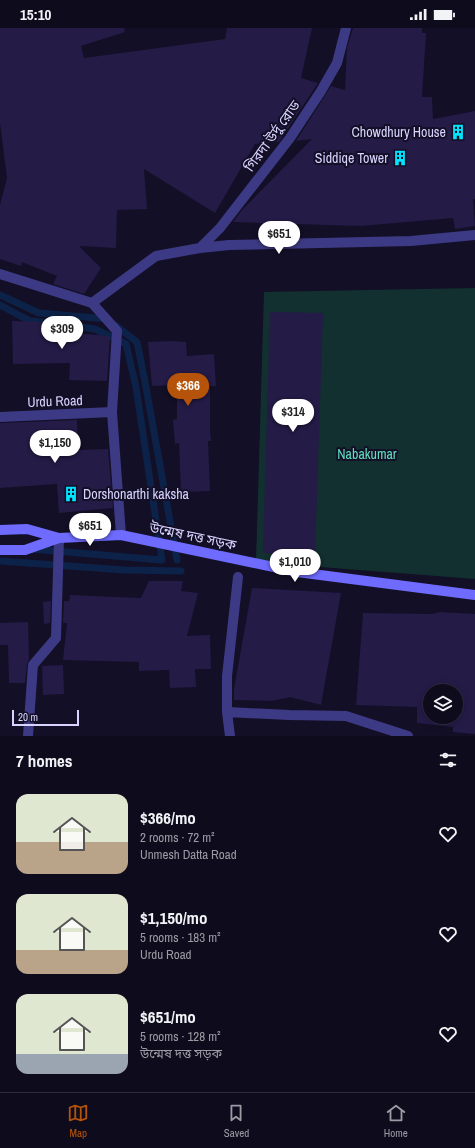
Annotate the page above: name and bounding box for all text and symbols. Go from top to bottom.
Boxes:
text: 15:10 [20,4,51,25]
street label: গিরদা উর্দু রোড [240,96,305,176]
place label: Chowdhury House [352,123,446,141]
building icon: Chowdhury House [449,123,467,141]
place label: Siddiqe Tower [315,149,388,167]
building icon: Siddiqe Tower [391,149,409,167]
pin: $651 [255,221,303,255]
text: $651 [267,225,291,242]
pin: $309 [38,316,86,350]
text: $309 [50,320,74,337]
pin: $366 [164,373,212,407]
text: $366 [176,377,200,394]
street label: Urdu Road [27,391,83,411]
pin: $314 [269,399,317,433]
text: $314 [281,403,305,420]
pin: $1,150 [22,430,88,464]
text: $1,150 [39,434,71,451]
park label: Nabakumar [337,445,397,463]
building icon: Dorshonarthi kaksha [62,485,80,503]
place label: Dorshonarthi kaksha [83,485,190,503]
pin: $651 [66,513,114,547]
text: $651 [78,517,102,534]
street label: উন্মেষ দত্ত সড়ক [147,518,239,554]
pin: $1,010 [262,549,328,583]
text: $1,010 [279,553,311,570]
map controls [423,684,463,724]
button: layers [423,684,463,724]
scale bar [12,708,79,727]
text: 20 m [18,710,38,724]
text: 7 homes [16,749,73,772]
icon: filters [437,749,459,771]
text: $366/mo [140,806,196,829]
icon: home [48,810,96,858]
icon: heart [437,823,459,845]
text: 2 rooms · 72 m² [140,829,215,846]
text: Unmesh Datta Road [140,846,237,863]
text: $1,150/mo [140,906,207,929]
icon: home [48,910,96,958]
icon: heart [437,923,459,945]
text: 5 rooms · 183 m² [140,929,221,946]
text: Urdu Road [140,946,192,963]
text: $651/mo [140,1005,196,1028]
icon: home [48,1010,96,1058]
icon: heart [437,1023,459,1045]
text: 5 rooms · 128 m² [140,1028,221,1045]
text: উন্মেষ দত্ত সড়ক [140,1045,222,1062]
tab: Map [67,1102,89,1140]
tab: Saved [224,1102,249,1140]
tab: Home [384,1102,408,1140]

